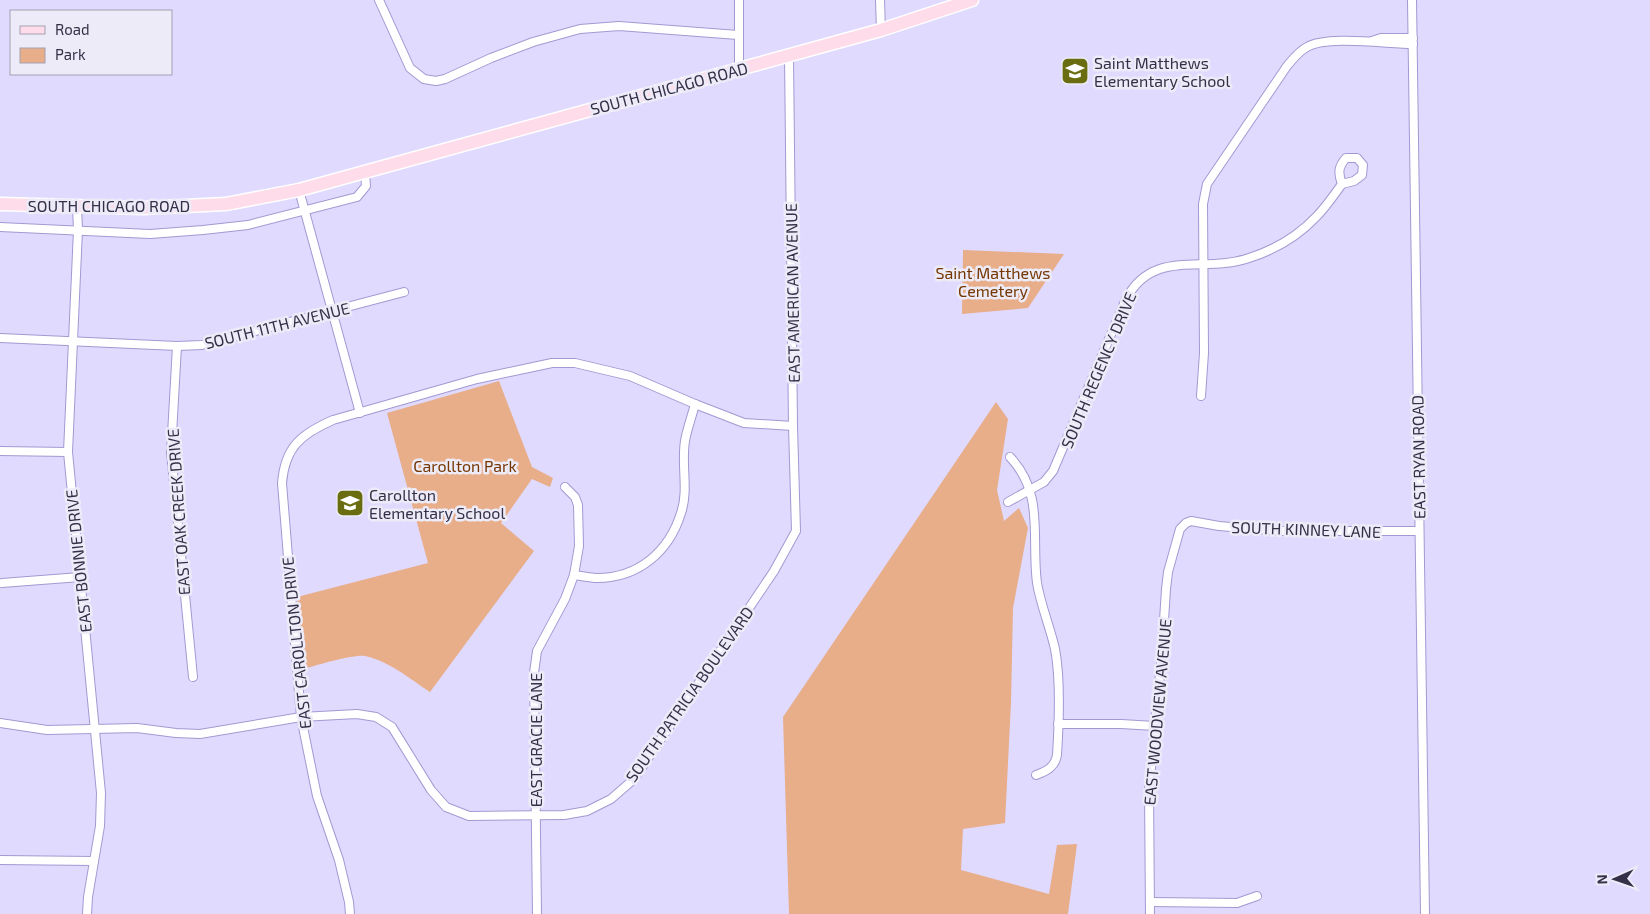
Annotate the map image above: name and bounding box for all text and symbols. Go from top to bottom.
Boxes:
legend [10,10,172,75]
text: Road [55,20,90,38]
text: Park [55,45,86,63]
place label: Saint Matthews Elementary School [1094,53,1230,90]
school or university icon: Saint Matthews Elementary School [1060,56,1090,86]
street label: SOUTH CHICAGO ROAD [588,58,750,118]
street label: SOUTH CHICAGO ROAD [28,196,190,215]
street label: EAST AMERICAN AVENUE [781,203,803,383]
park label: Saint Matthews Cemetery [936,263,1050,300]
street label: SOUTH REGENCY DRIVE [1056,289,1140,451]
street label: SOUTH 11TH AVENUE [203,298,352,352]
street label: EAST RYAN ROAD [1407,395,1429,519]
street label: EAST OAK CREEK DRIVE [163,428,193,596]
park label: Carollton Park [413,456,517,475]
place label: Carollton Elementary School [369,485,505,522]
school or university icon: Carollton Elementary School [335,488,365,518]
street label: EAST BONNIE DRIVE [61,489,95,633]
street label: SOUTH KINNEY LANE [1231,517,1381,541]
street label: EAST CAROLLTON DRIVE [278,556,314,730]
street label: SOUTH PATRICIA BOULEVARD [621,603,757,785]
street label: EAST WOODVIEW AVENUE [1139,618,1175,806]
street label: EAST GRACIE LANE [526,673,545,807]
north arrow [1590,854,1640,904]
text: N [1593,874,1610,885]

